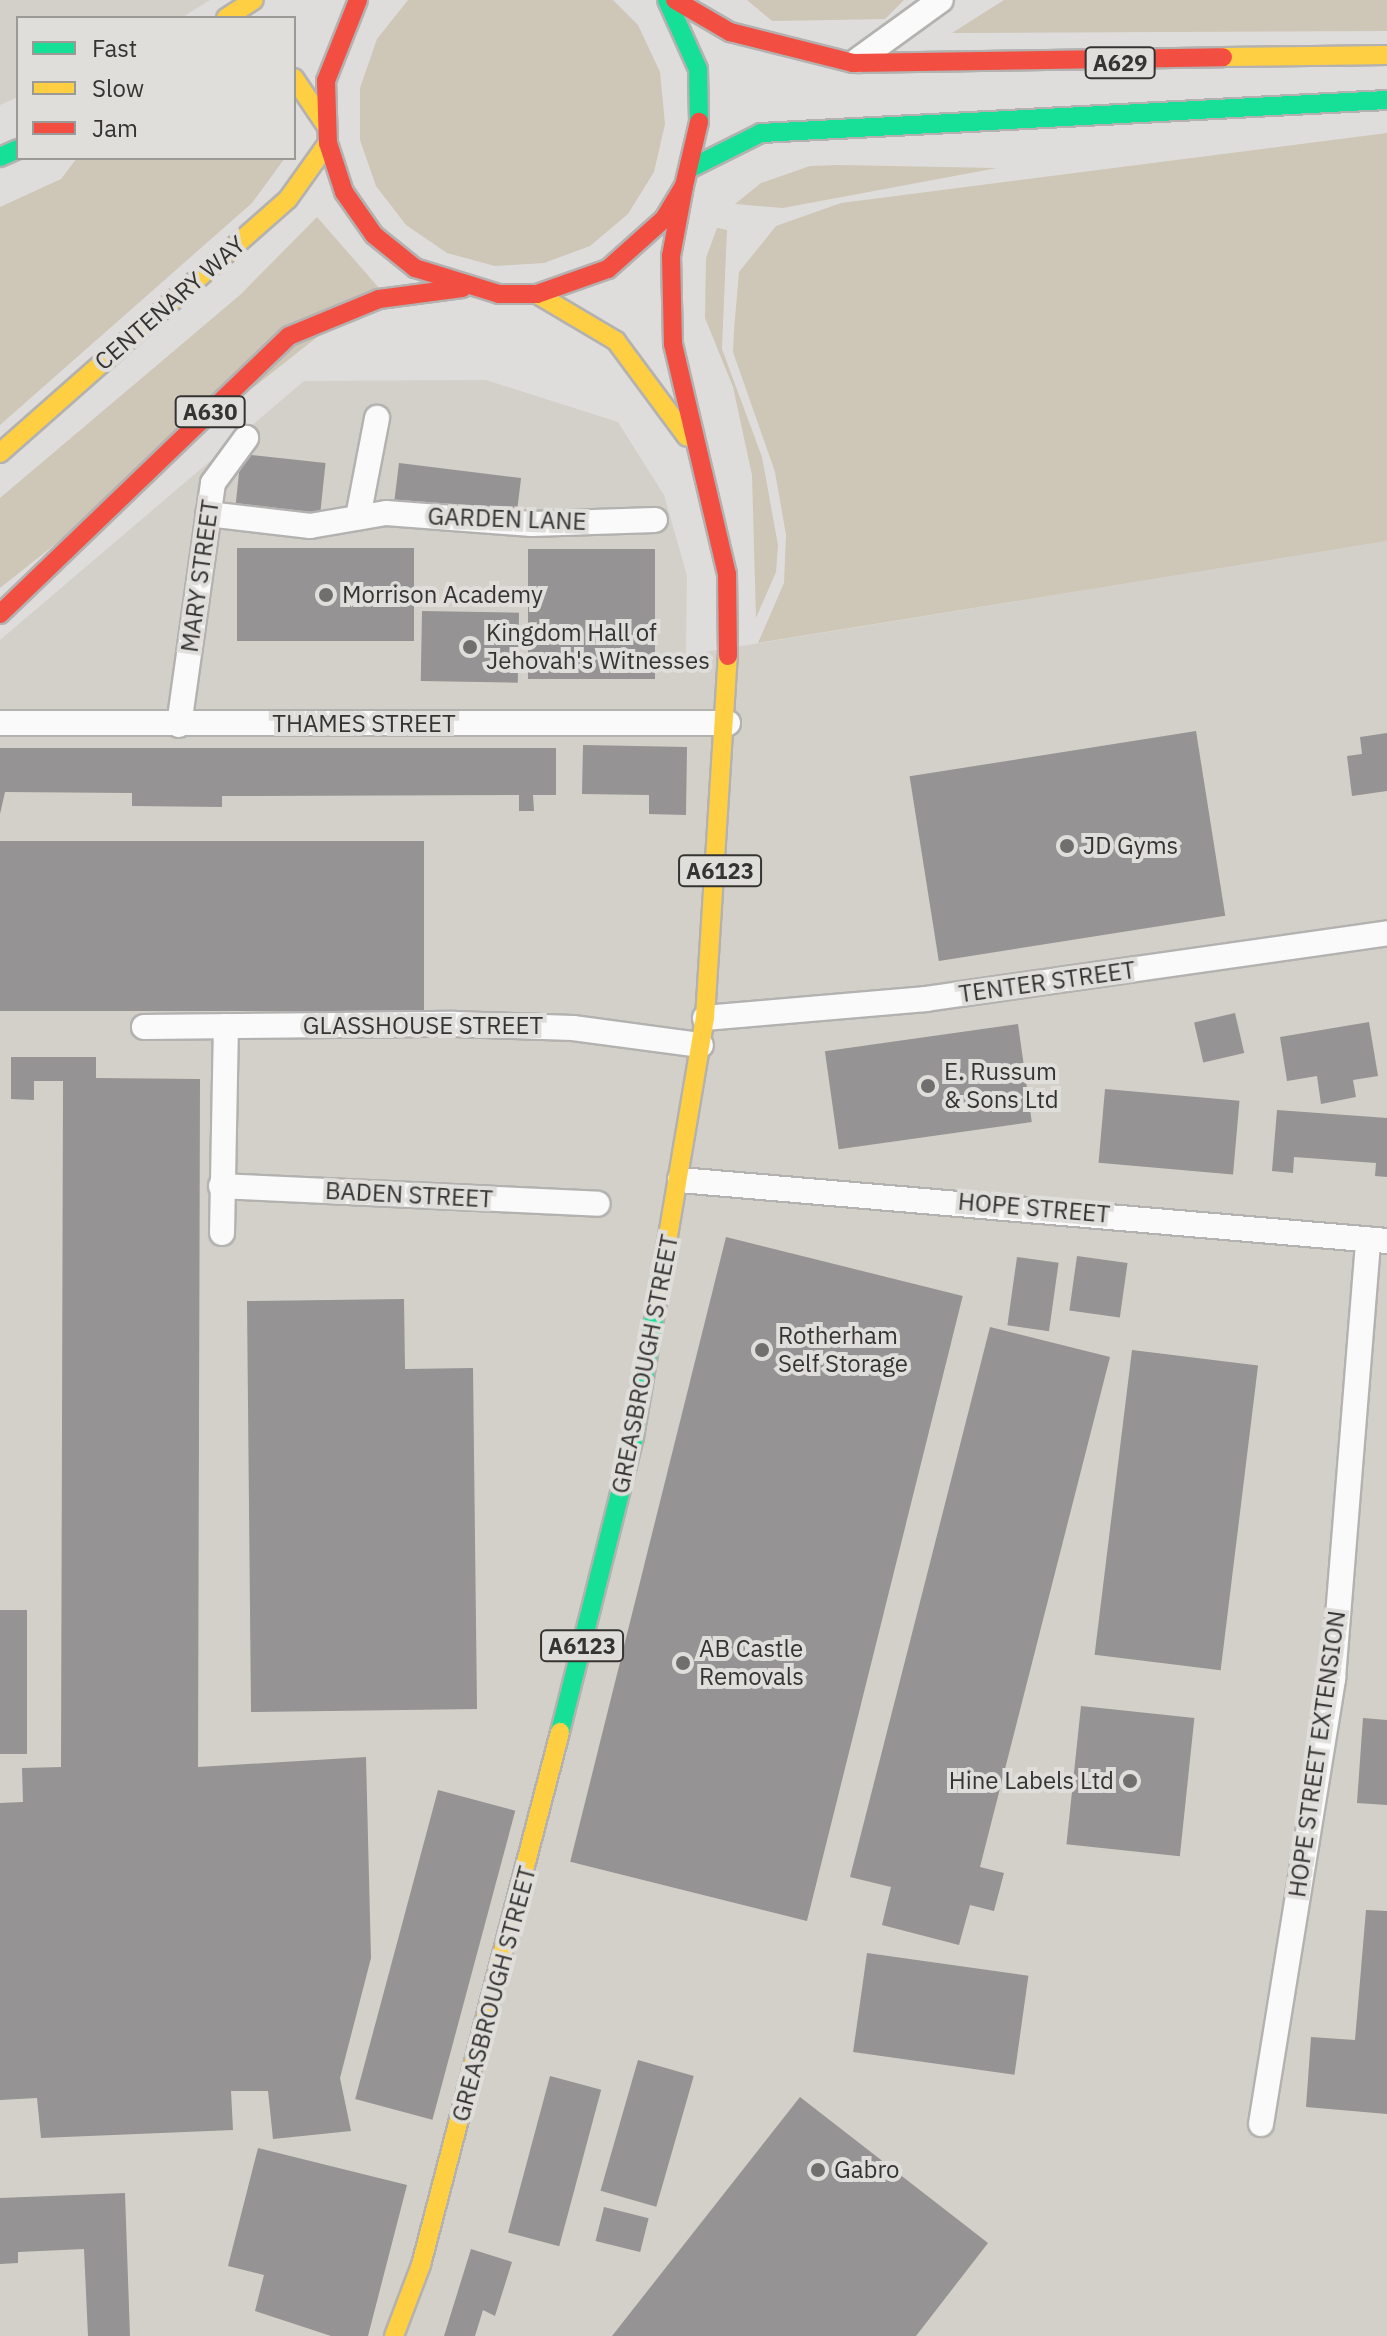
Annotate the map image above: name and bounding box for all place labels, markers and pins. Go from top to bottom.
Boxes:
place label: Morrison Academy [342,581,543,609]
marker: Morrison Academy [317,586,335,604]
place label: Kingdom Hall of Jehovah's Witnesses [486,619,710,675]
marker: Kingdom Hall of Jehovah's Witnesses [461,638,479,656]
place label: JD Gyms [1083,832,1178,860]
marker: JD Gyms [1058,837,1076,855]
place label: E. Russum & Sons Ltd [944,1058,1059,1114]
marker: E. Russum & Sons Ltd [919,1077,937,1095]
place label: Rotherham Self Storage [778,1322,908,1378]
marker: Rotherham Self Storage [753,1341,771,1359]
place label: AB Castle Removals [699,1635,804,1691]
marker: AB Castle Removals [674,1654,692,1672]
place label: Hine Labels Ltd [949,1767,1114,1795]
marker: Hine Labels Ltd [1121,1772,1139,1790]
place label: Gabro [834,2156,900,2184]
marker: Gabro [809,2161,827,2179]

